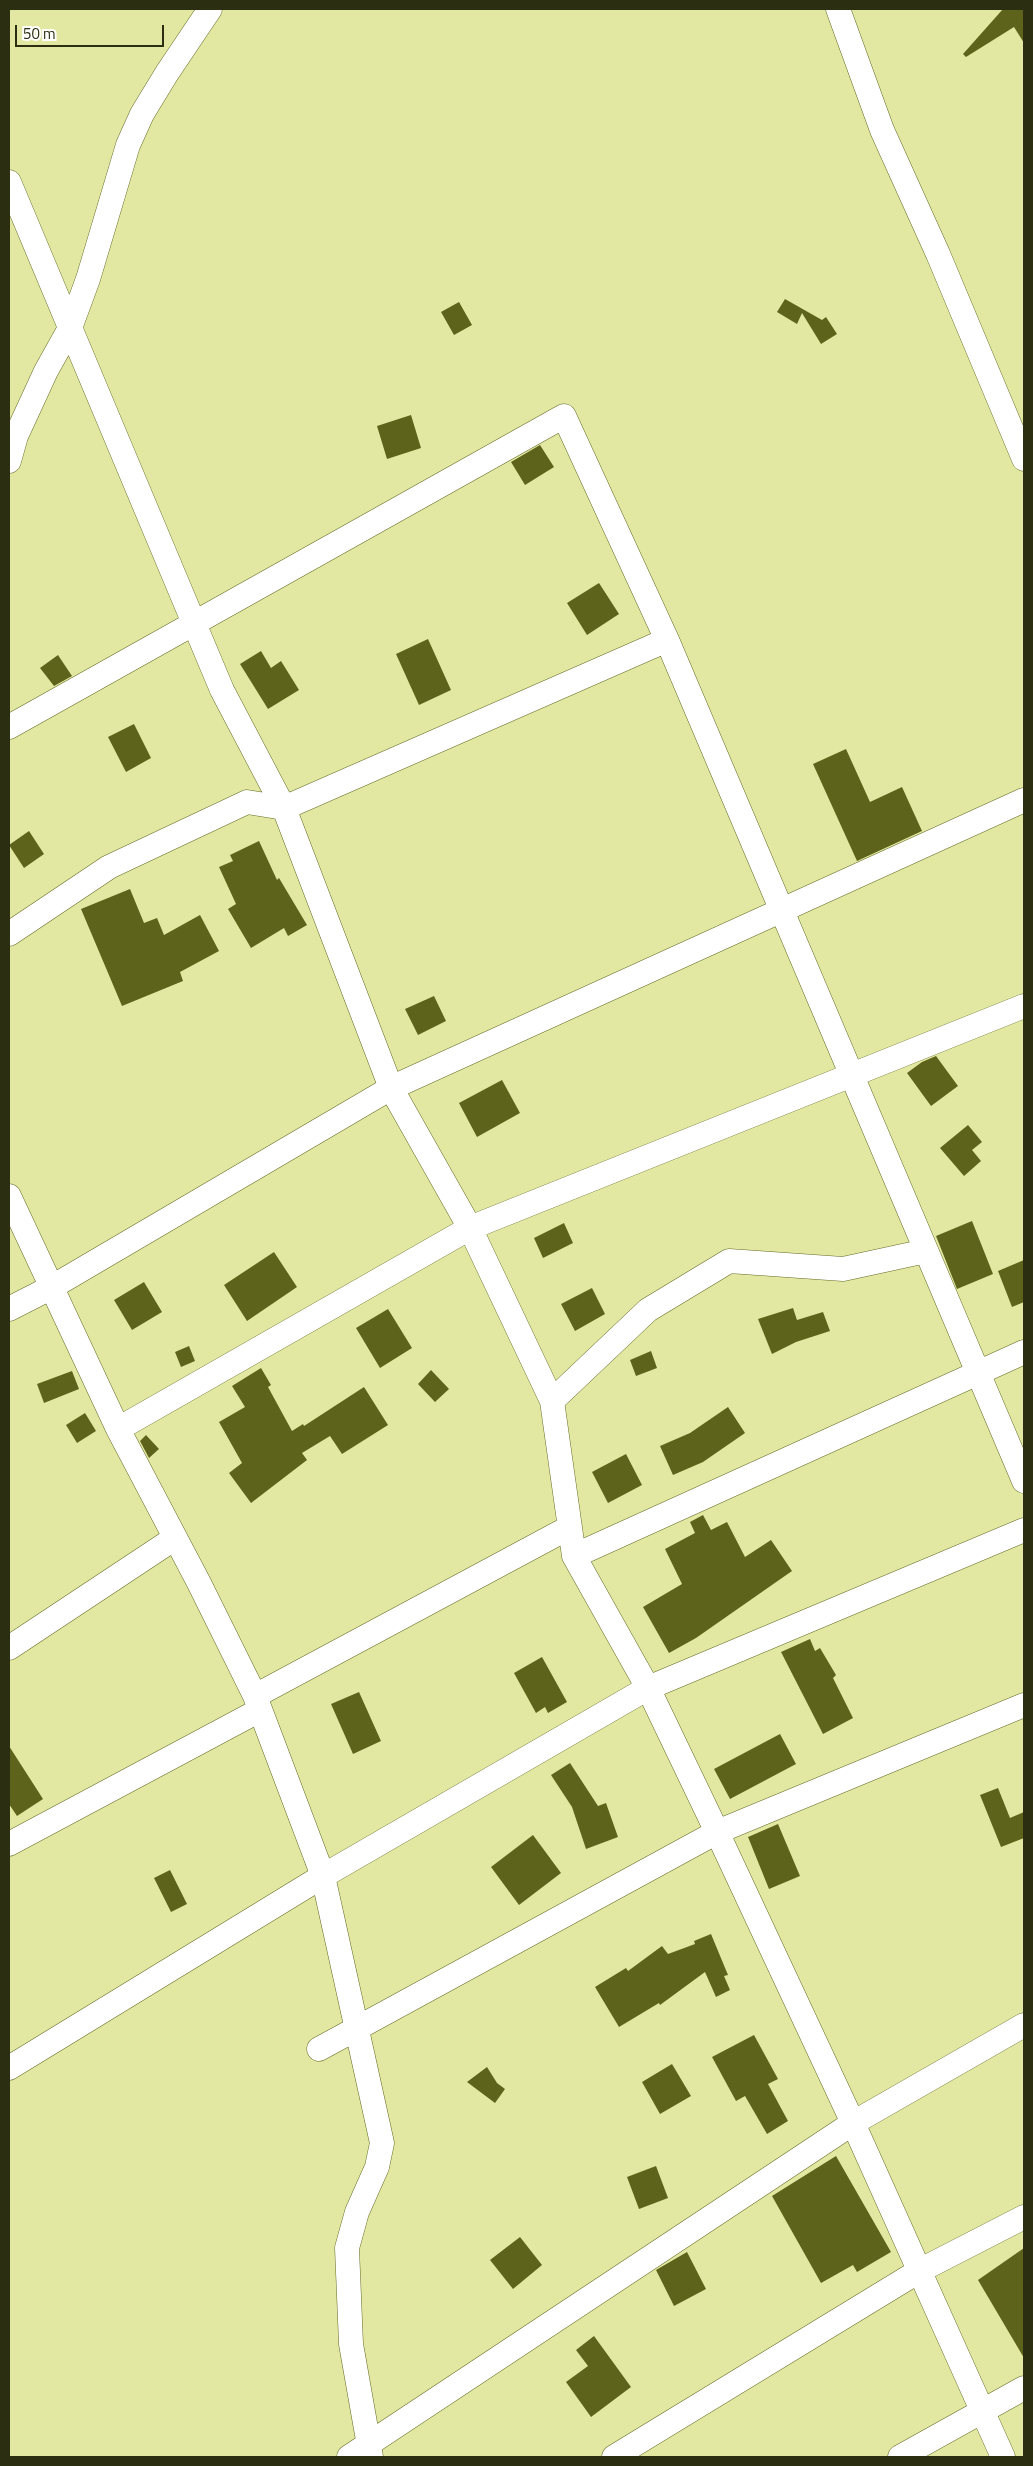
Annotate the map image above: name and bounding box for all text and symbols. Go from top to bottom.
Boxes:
scale bar [18,15,166,47]
text: 50 m [23,22,56,45]

